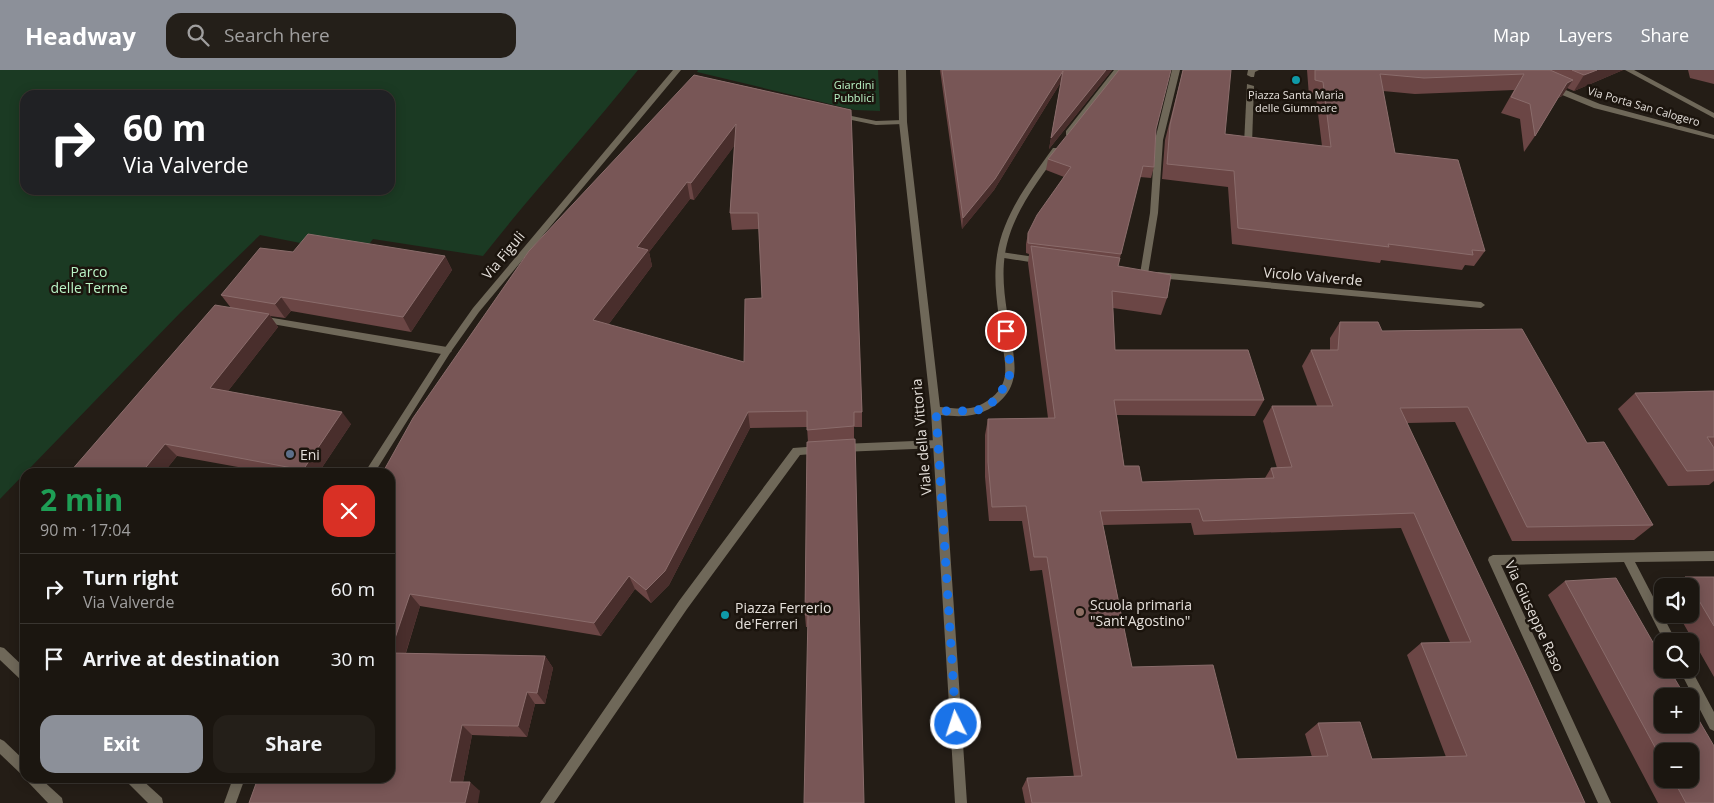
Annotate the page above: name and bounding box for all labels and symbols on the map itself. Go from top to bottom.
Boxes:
marker: Piazza Santa Maria delle Giummare [1290,74,1302,86]
park label: Giardini Pubblici [834,77,874,105]
street label: Via Porta San Calogero [1586,83,1702,129]
place label: Piazza Santa Maria delle Giummare [1248,87,1344,115]
street label: Via Figuli [477,227,529,283]
park label: Parco delle Terme [50,262,128,297]
street label: Vicolo Valverde [1263,262,1363,290]
pin [985,310,1027,352]
street label: Viale della Vittoria [906,378,936,496]
place label: Eni [300,445,320,464]
marker: Eni [284,448,296,460]
street label: Via Giuseppe Raso [1501,557,1569,675]
place label: Scuola primaria "Sant'Agostino" [1090,595,1192,630]
place label: Piazza Ferrerio de'Ferreri [735,598,831,633]
marker: Scuola primaria "Sant'Agostino" [1074,606,1086,618]
marker: Piazza Ferrerio de'Ferreri [719,609,731,621]
position arrow [929,697,981,749]

